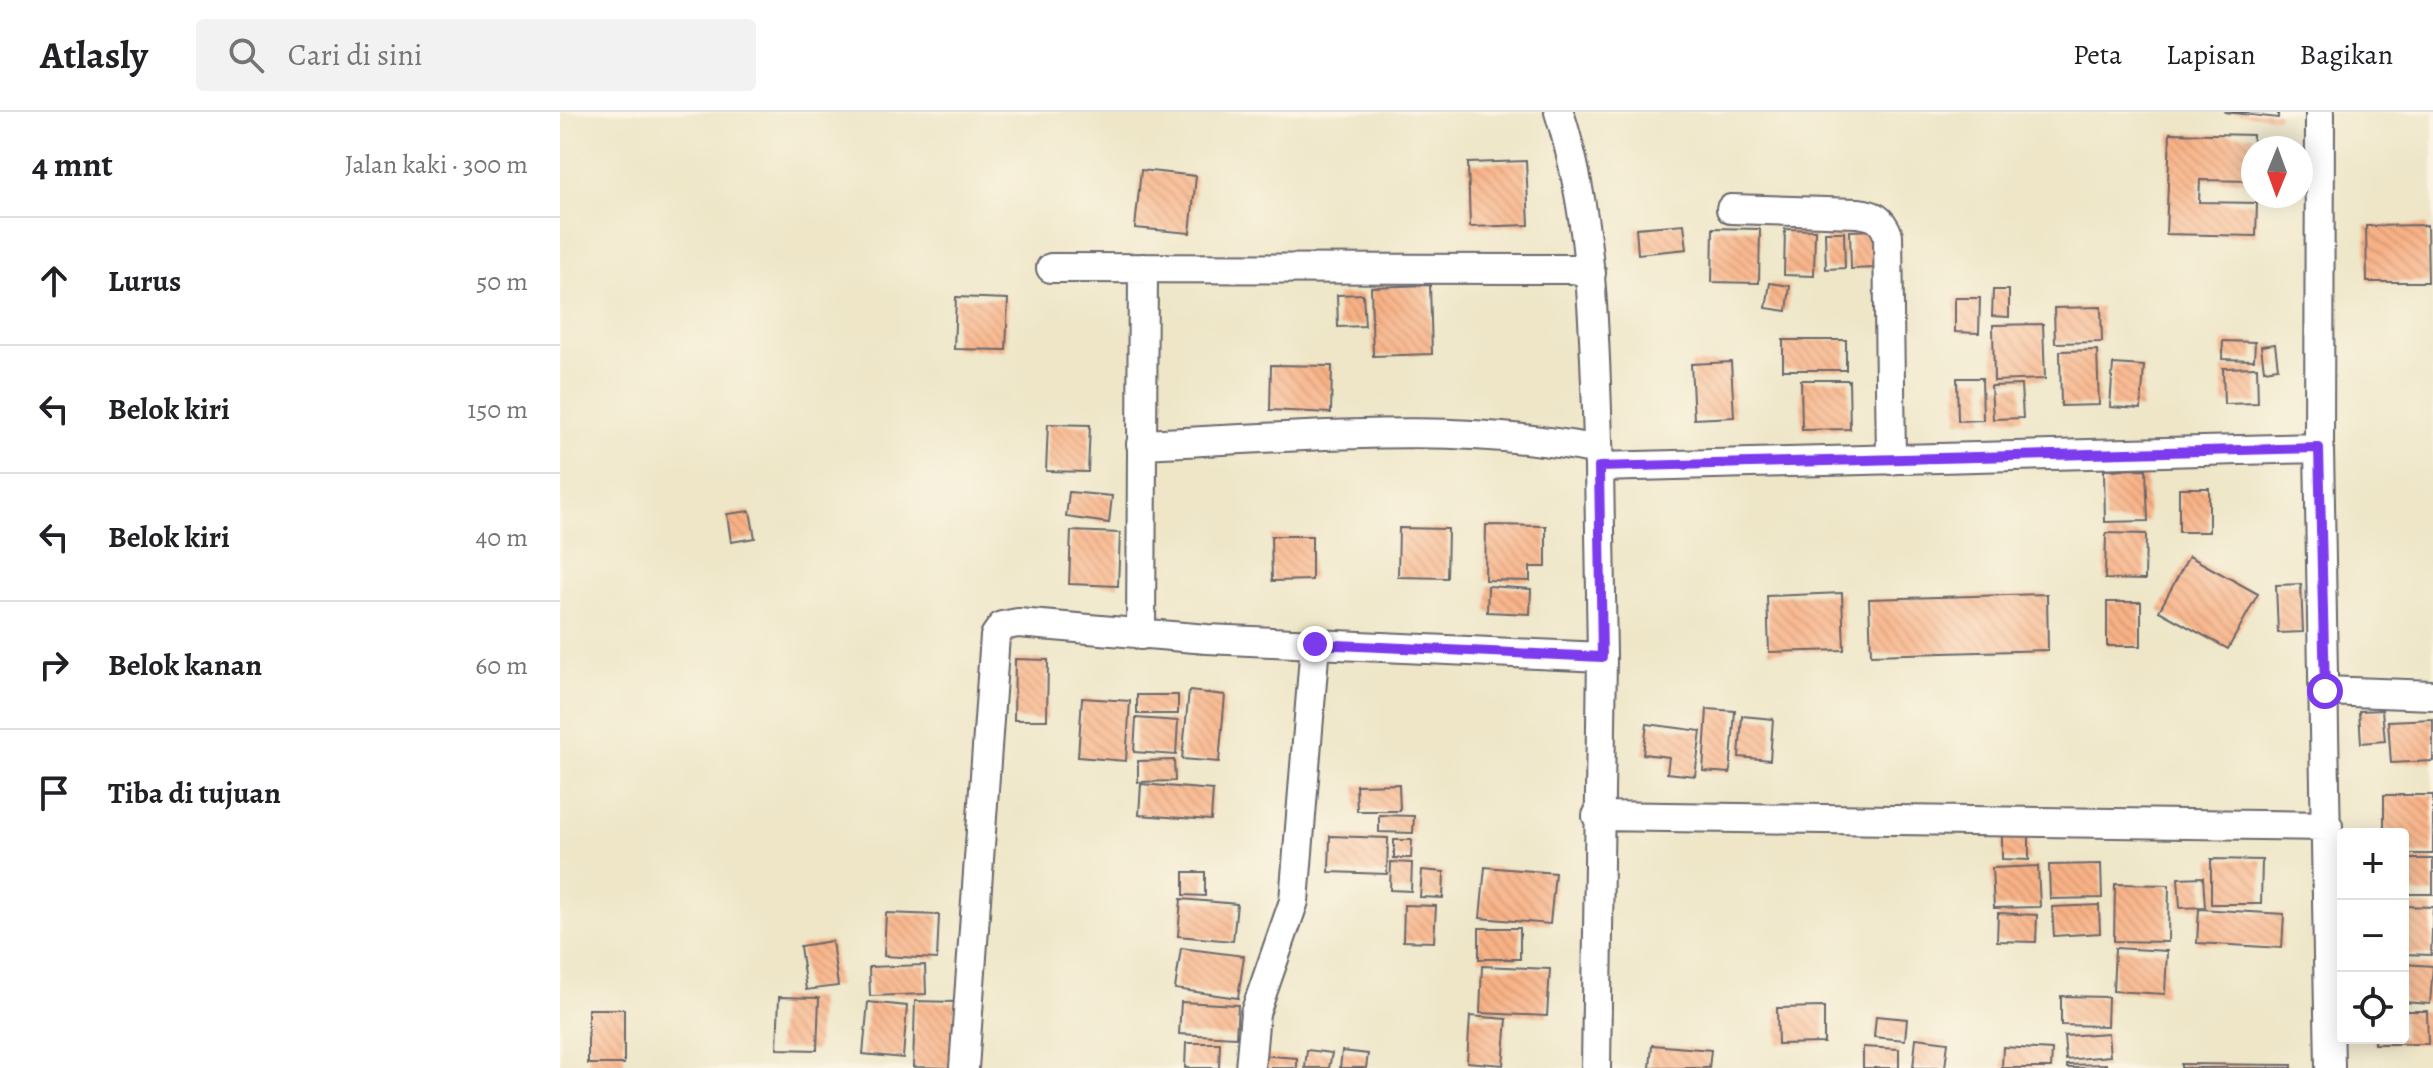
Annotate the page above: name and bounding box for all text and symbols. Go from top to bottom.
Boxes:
search box [196,19,756,91]
text: Atlasly [40,29,148,81]
icon: search [224,33,268,77]
text: Cari di sini [288,35,422,75]
text: Peta [2073,36,2122,74]
text: Lapisan [2166,36,2256,74]
text: Bagikan [2300,36,2393,74]
north arrow [2241,136,2313,208]
text: 4 mnt [32,141,113,188]
text: Jalan kaki · 300 m [345,147,528,182]
icon: ahead [32,259,76,303]
text: Lurus [108,261,181,301]
text: 50 m [476,264,528,299]
icon: left [32,387,76,431]
text: Belok kiri [108,389,230,429]
text: 150 m [467,392,528,427]
icon: left [32,515,76,559]
text: Belok kiri [108,517,230,557]
text: 40 m [476,520,528,555]
route end [1297,626,1333,662]
icon: right [32,643,76,687]
text: Belok kanan [108,645,262,685]
text: 60 m [475,648,528,683]
route start [2307,673,2343,709]
icon: arrive [32,771,76,815]
text: Tiba di tujuan [108,773,281,813]
map controls [2337,828,2409,1044]
button: + [2337,828,2409,900]
button: − [2337,900,2409,972]
button: locate [2337,972,2409,1044]

